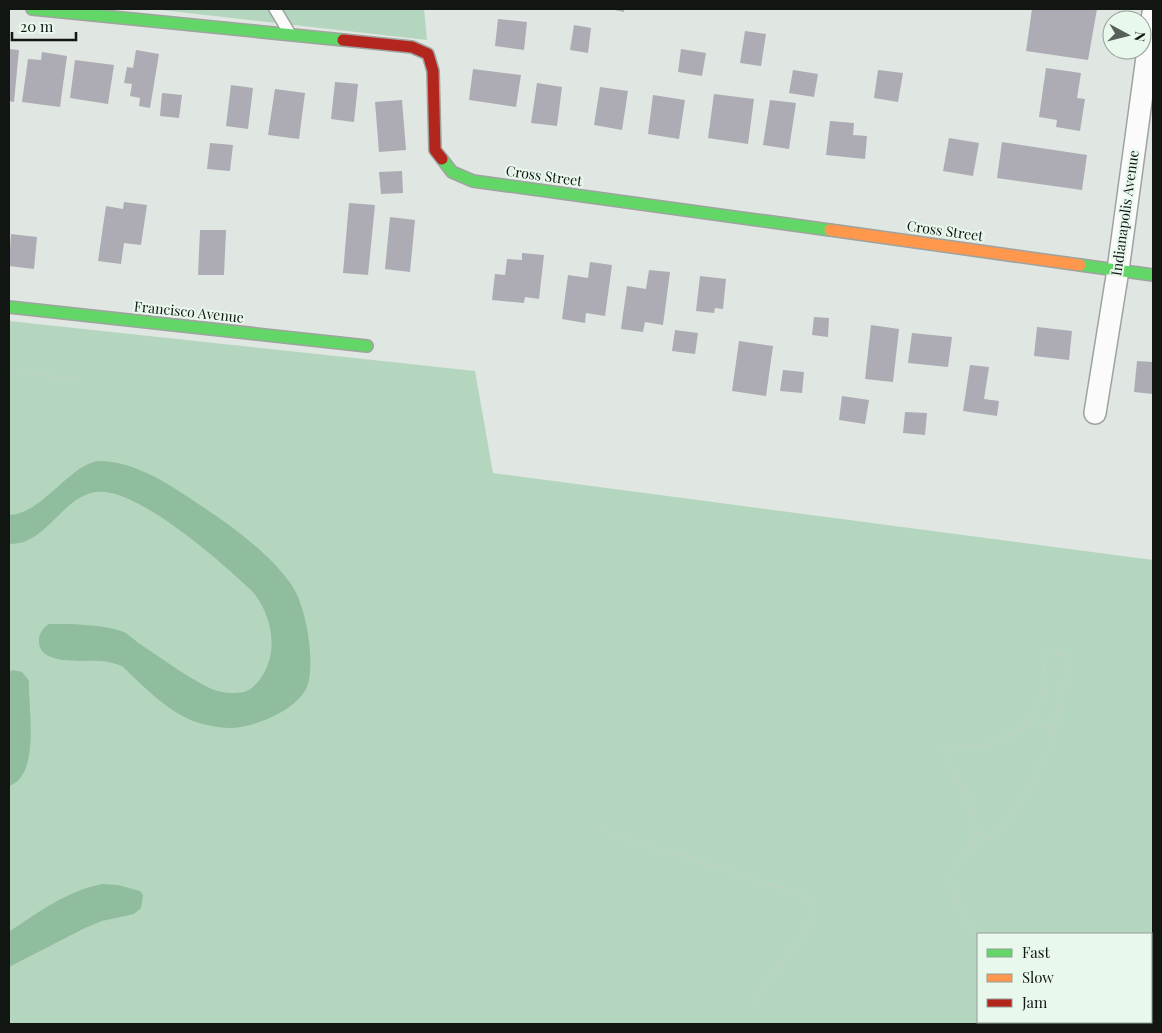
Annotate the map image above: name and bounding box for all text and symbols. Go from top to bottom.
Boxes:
scale bar [12,10,76,42]
north arrow [1102,10,1152,60]
text: 20 m [20,16,54,36]
text: N [1130,30,1150,43]
street label: Indianapolis Avenue [1106,149,1143,277]
street label: Cross Street [505,161,584,190]
street label: Cross Street [906,216,985,245]
street label: Francisco Avenue [133,296,245,327]
legend [977,933,1152,1023]
text: Fast [1022,942,1051,962]
text: Slow [1022,967,1054,987]
text: Jam [1021,992,1048,1012]

